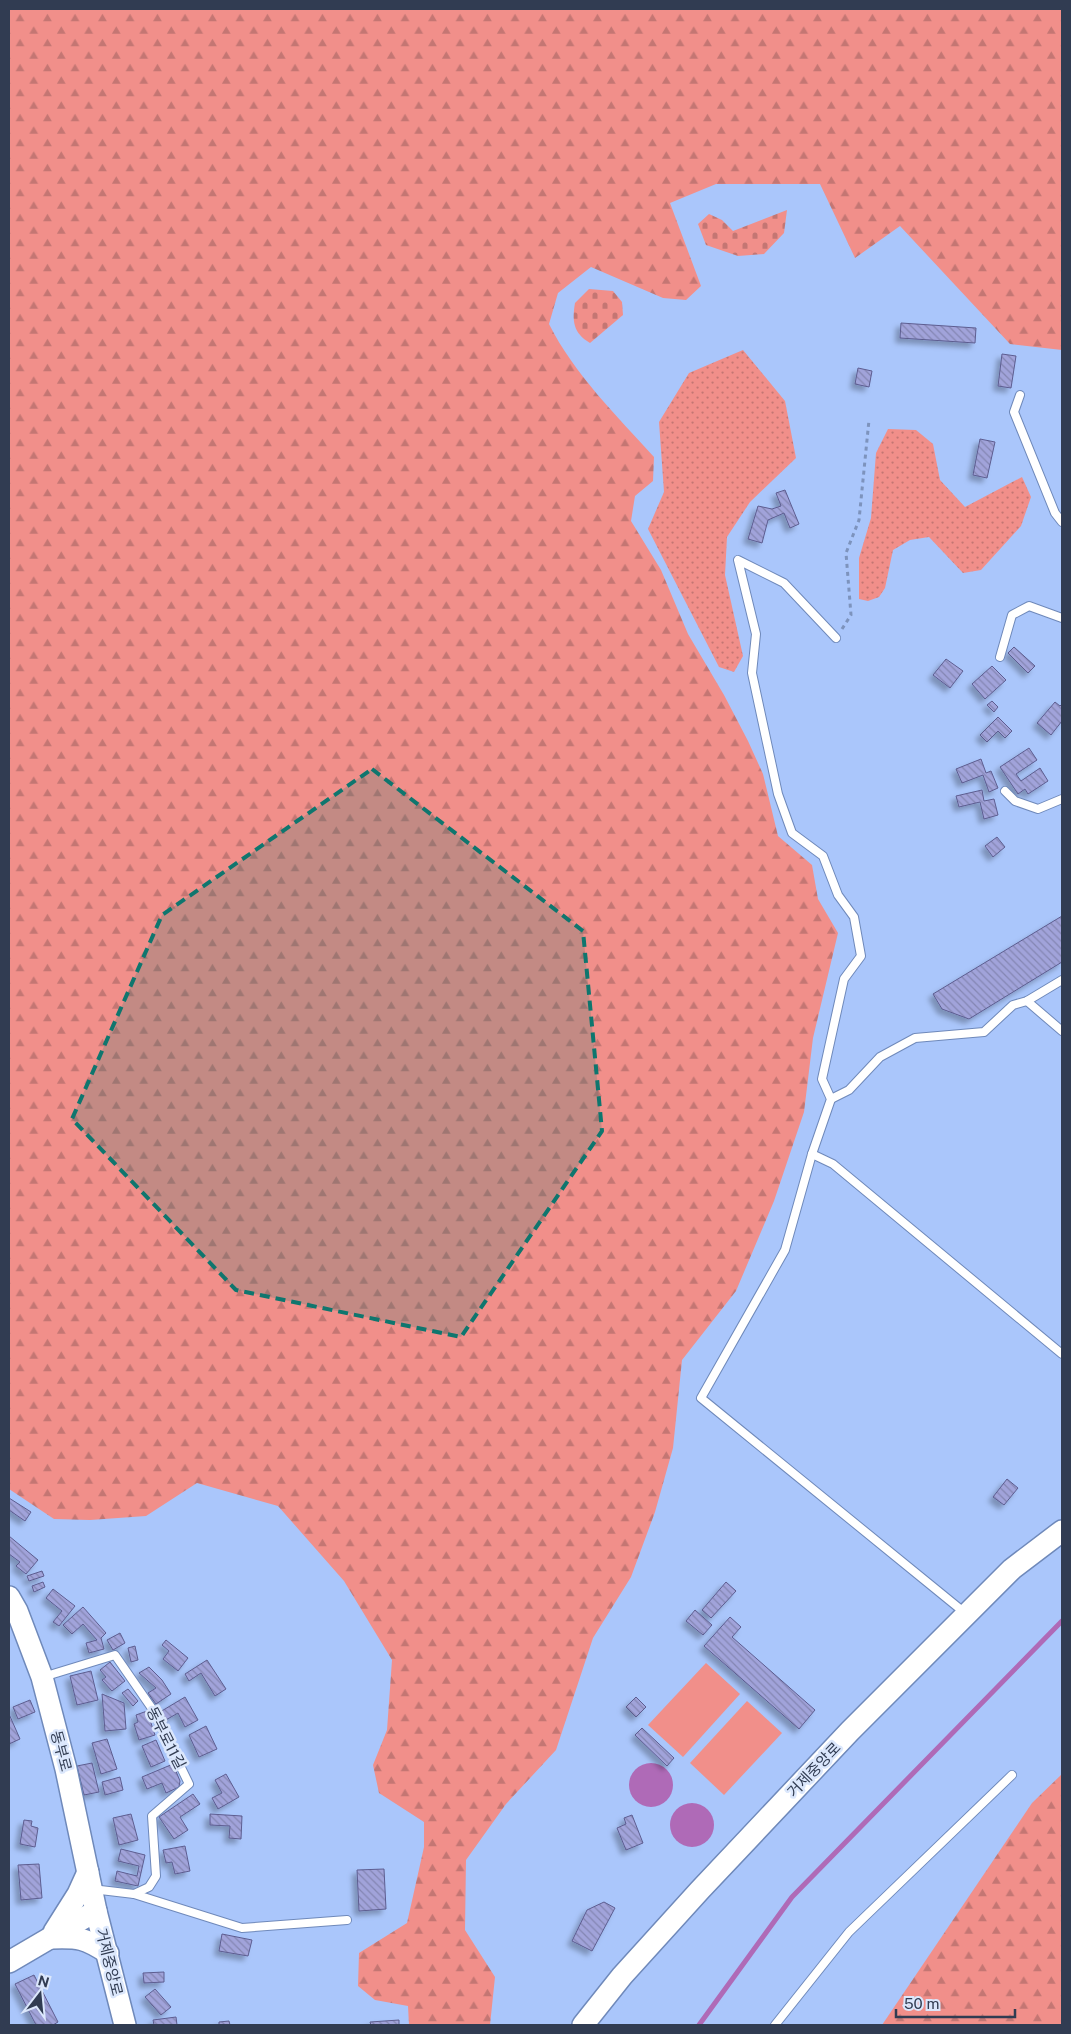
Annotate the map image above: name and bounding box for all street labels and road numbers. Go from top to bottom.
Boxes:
street label: 동부로11길 [144,1704,189,1772]
street label: 동부로 [48,1729,75,1773]
street label: 거제중앙로 [784,1739,844,1800]
street label: 거제중앙로 [93,1926,126,1997]

